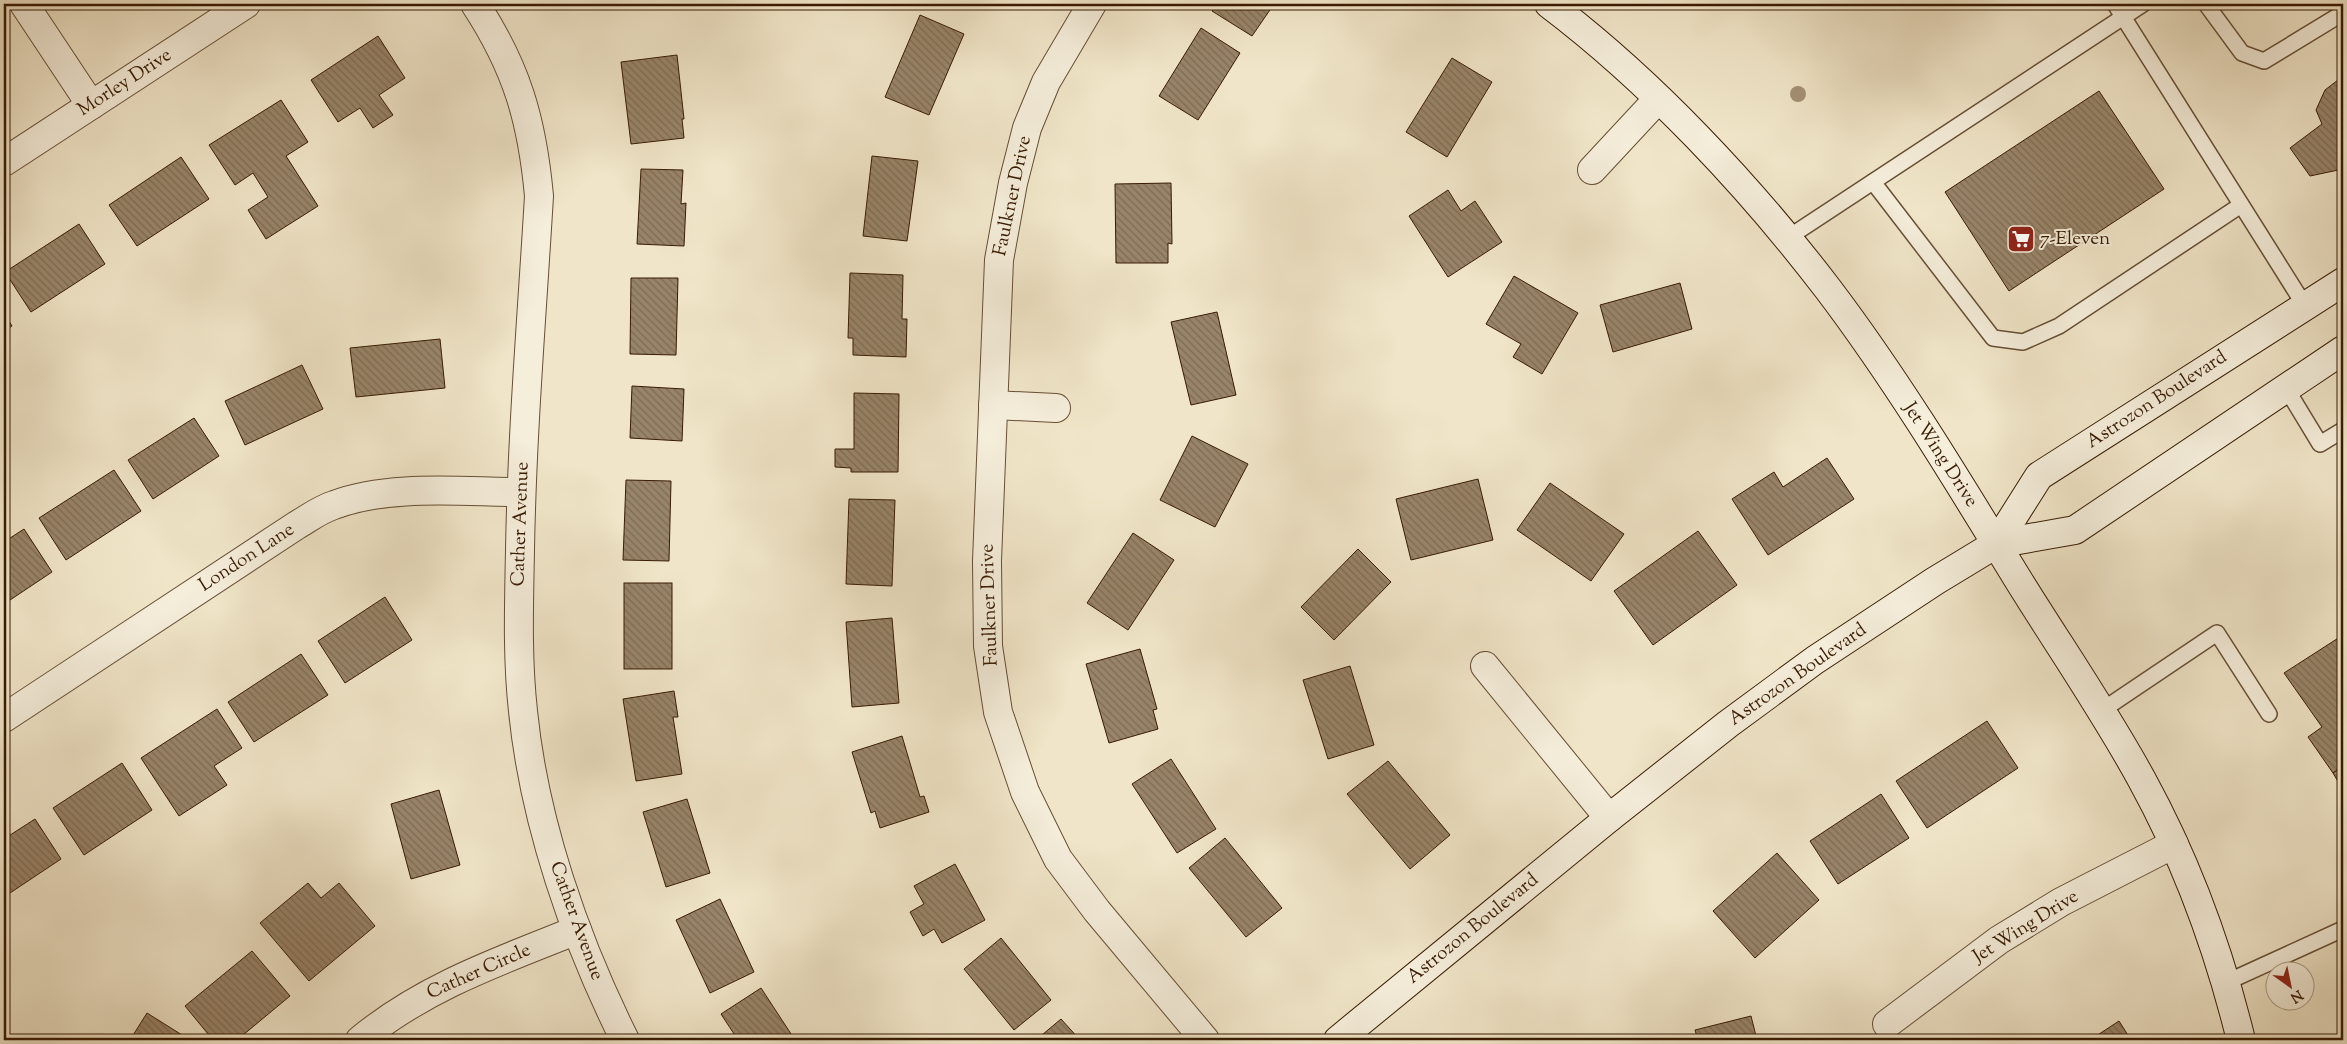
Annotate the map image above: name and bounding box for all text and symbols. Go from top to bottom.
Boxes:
street label: Morley Drive [73,42,178,124]
street label: Faulkner Drive [987,133,1039,259]
supermarket icon: 7-Eleven [2006,224,2036,254]
place label: 7-Eleven [2040,226,2110,253]
street label: Astrozon Boulevard [2081,344,2233,456]
street label: Jet Wing Drive [1895,396,1984,513]
street label: Cather Avenue [505,461,537,587]
street label: London Lane [194,517,300,599]
street label: Faulkner Drive [974,543,1006,667]
street label: Astrozon Boulevard [1723,617,1873,733]
street label: Cather Avenue [542,858,610,984]
street label: Astrozon Boulevard [1401,867,1545,991]
street label: Jet Wing Drive [1967,884,2084,971]
street label: Cather Circle [423,937,535,1007]
north arrow [2264,962,2314,1012]
text: N [2286,984,2306,1007]

